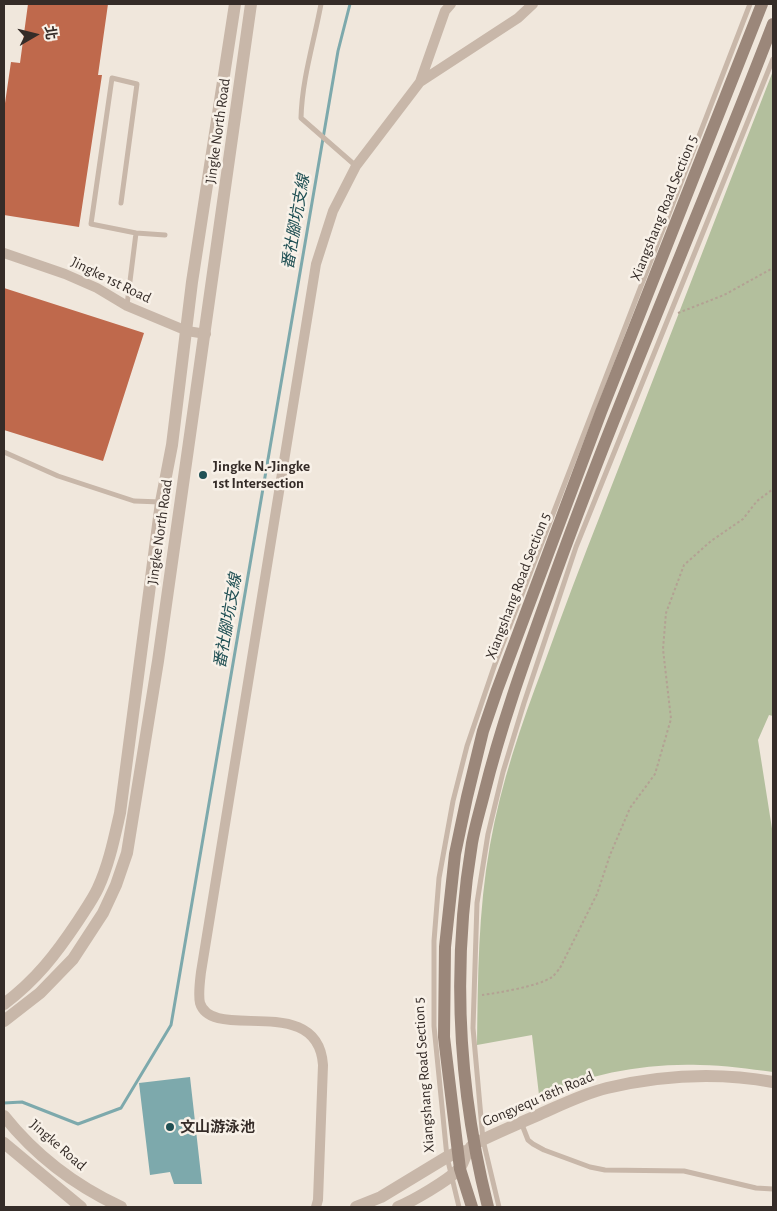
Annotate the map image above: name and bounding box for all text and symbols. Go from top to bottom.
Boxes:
north arrow [10,10,60,60]
text: 北 [42,25,58,41]
street label: Jingke North Road [202,77,234,185]
street label: Xiangshang Road Section 5 [626,132,702,284]
water label: 番社腳坑支線 [278,173,314,271]
street label: Jingke 1st Road [68,253,154,307]
place label: Jingke N.-Jingke 1st Intersection [213,457,310,492]
marker: Jingke N.-Jingke 1st Intersection [197,469,209,481]
street label: Jingke North Road [144,478,176,586]
street label: Xiangshang Road Section 5 [482,510,554,662]
water label: 番社腳坑支線 [210,572,246,670]
street label: Xiangshang Road Section 5 [410,997,438,1153]
street label: Gongyequ 18th Road [480,1067,596,1131]
street label: Jingke Road [26,1116,90,1174]
place label: 文山游泳池 [180,1118,255,1136]
marker: 文山游泳池 [164,1121,176,1133]

